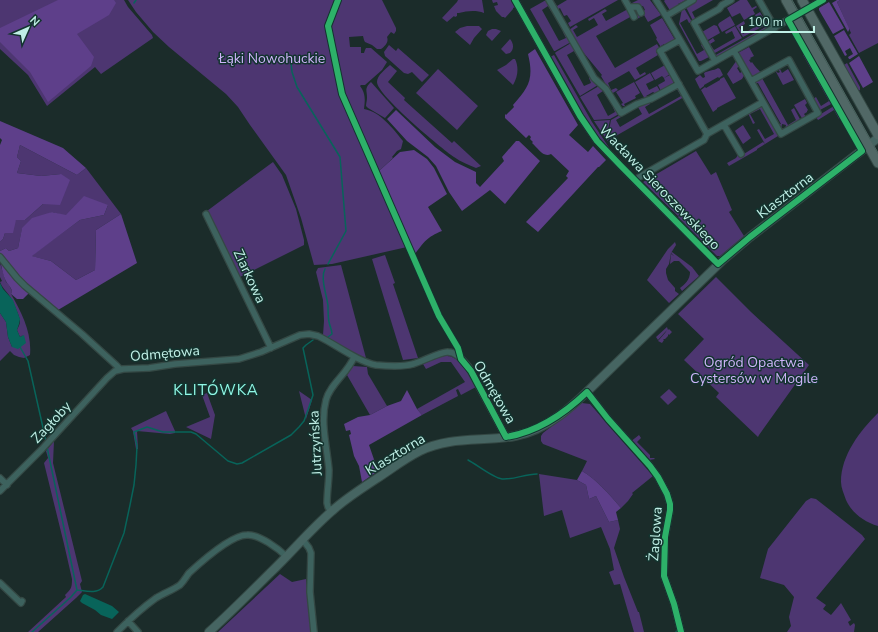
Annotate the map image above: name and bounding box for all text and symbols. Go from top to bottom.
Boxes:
north arrow [8,8,48,48]
scale bar [742,8,814,34]
text: N [27,13,43,29]
text: 100 m [748,14,783,30]
park label: Łąki Nowohuckie [218,49,325,68]
street label: Wacława Sieroszewskiego [595,121,725,254]
street label: Klasztorna [753,168,818,223]
street label: Ziarkowa [229,246,270,306]
street label: Odmętowa [129,341,201,366]
park label: Ogród Opactwa Cystersów w Mogile [690,353,818,388]
street label: Odmętowa [469,357,520,427]
district label: KLITÓWKA [173,379,259,400]
street label: Zagłoby [27,397,76,447]
street label: Jutrzyńska [304,410,327,477]
street label: Klasztorna [362,429,429,480]
street label: Żaglowa [644,506,667,562]

